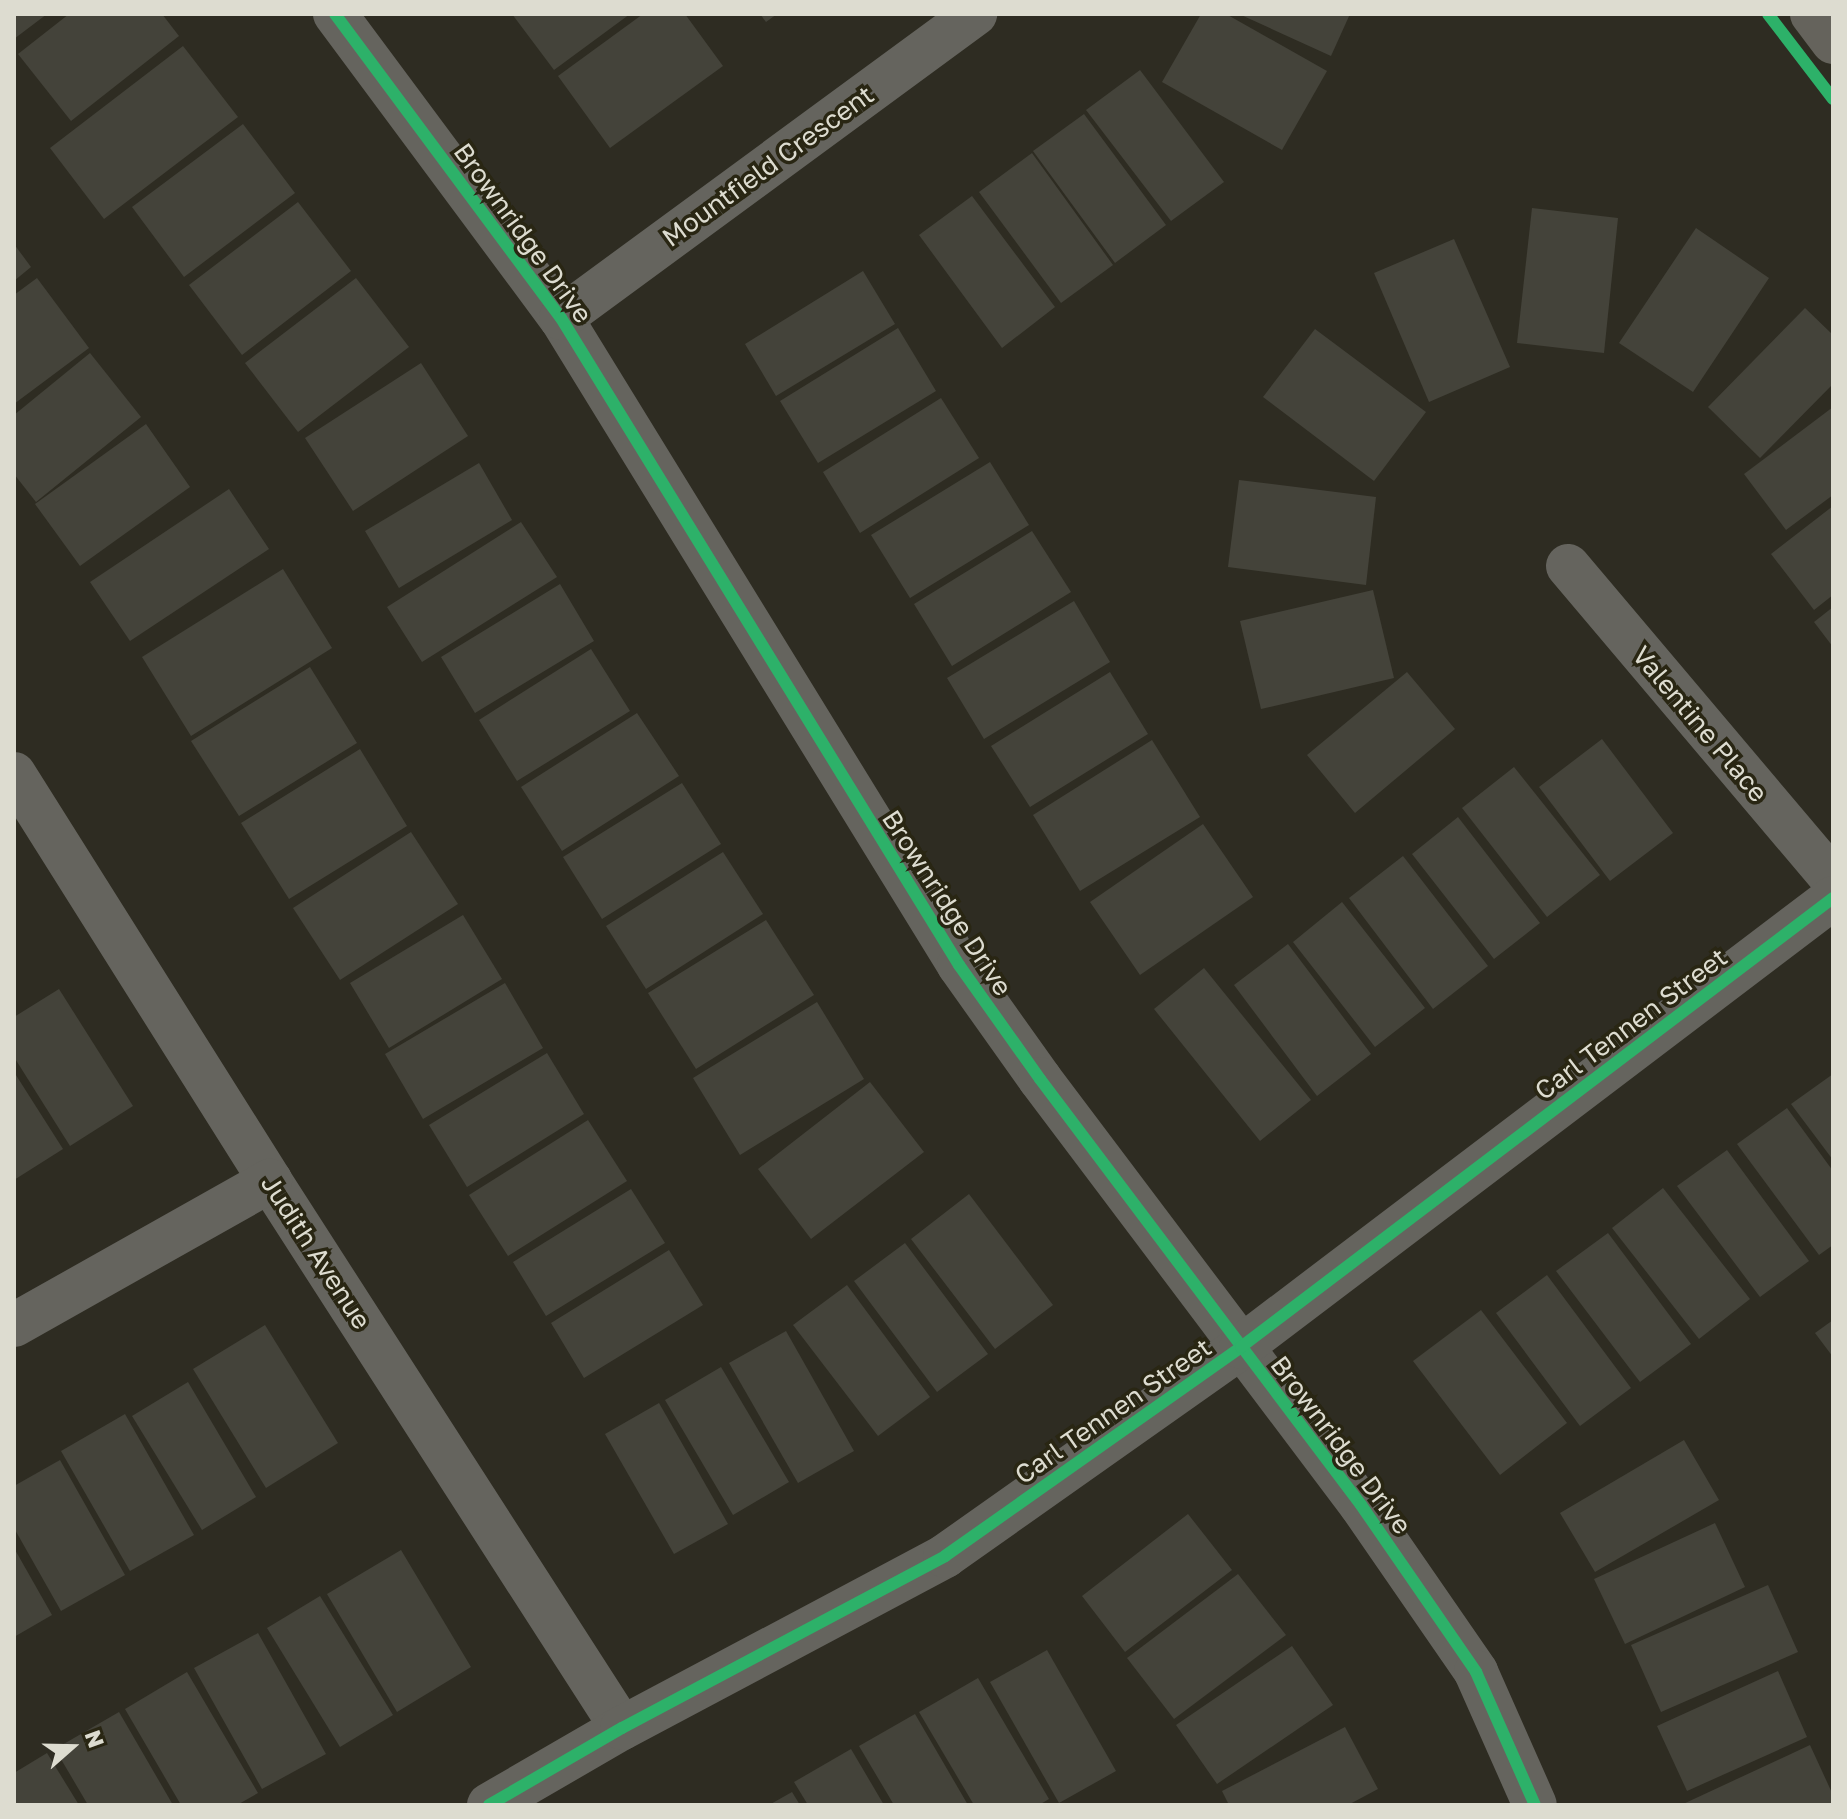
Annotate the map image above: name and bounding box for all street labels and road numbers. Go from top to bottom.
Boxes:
street label: Mountfield Crescent [656,79,880,253]
street label: Brownridge Drive [447,137,599,329]
street label: Valentine Place [1626,640,1774,808]
street label: Brownridge Drive [875,804,1019,1002]
street label: Carl Tennen Street [1529,942,1733,1106]
street label: Judith Avenue [255,1169,377,1335]
street label: Carl Tennen Street [1009,1331,1217,1491]
street label: Brownridge Drive [1264,1350,1418,1540]

